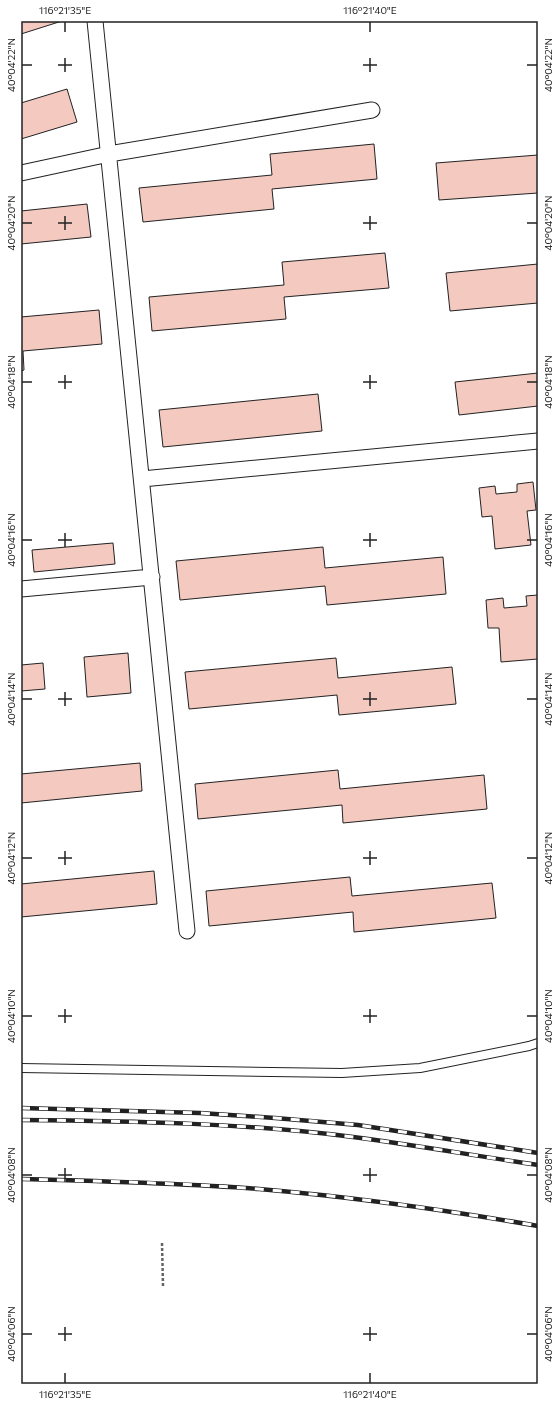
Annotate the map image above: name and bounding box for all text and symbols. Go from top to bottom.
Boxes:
text: 116°21'35"E [39,4,91,16]
text: 116°21'40"E [343,4,397,16]
text: 40°04'22"N [5,38,17,92]
text: 40°04'22"N [542,38,554,92]
text: 40°04'20"N [5,195,17,251]
text: 40°04'20"N [542,195,554,251]
text: 40°04'18"N [5,355,17,409]
text: 40°04'18"N [542,355,554,409]
text: 40°04'16"N [5,513,17,567]
text: 40°04'16"N [542,513,554,567]
text: 40°04'14"N [5,672,17,726]
text: 40°04'14"N [542,672,554,726]
text: 40°04'12"N [5,832,17,884]
text: 40°04'12"N [542,832,554,884]
text: 40°04'10"N [5,989,17,1043]
text: 40°04'10"N [542,989,554,1043]
text: 40°04'08"N [5,1147,17,1203]
text: 40°04'08"N [542,1147,554,1203]
text: 40°04'06"N [5,1306,17,1362]
text: 40°04'06"N [542,1306,554,1362]
text: 116°21'35"E [39,1388,91,1400]
text: 116°21'40"E [343,1388,397,1400]

